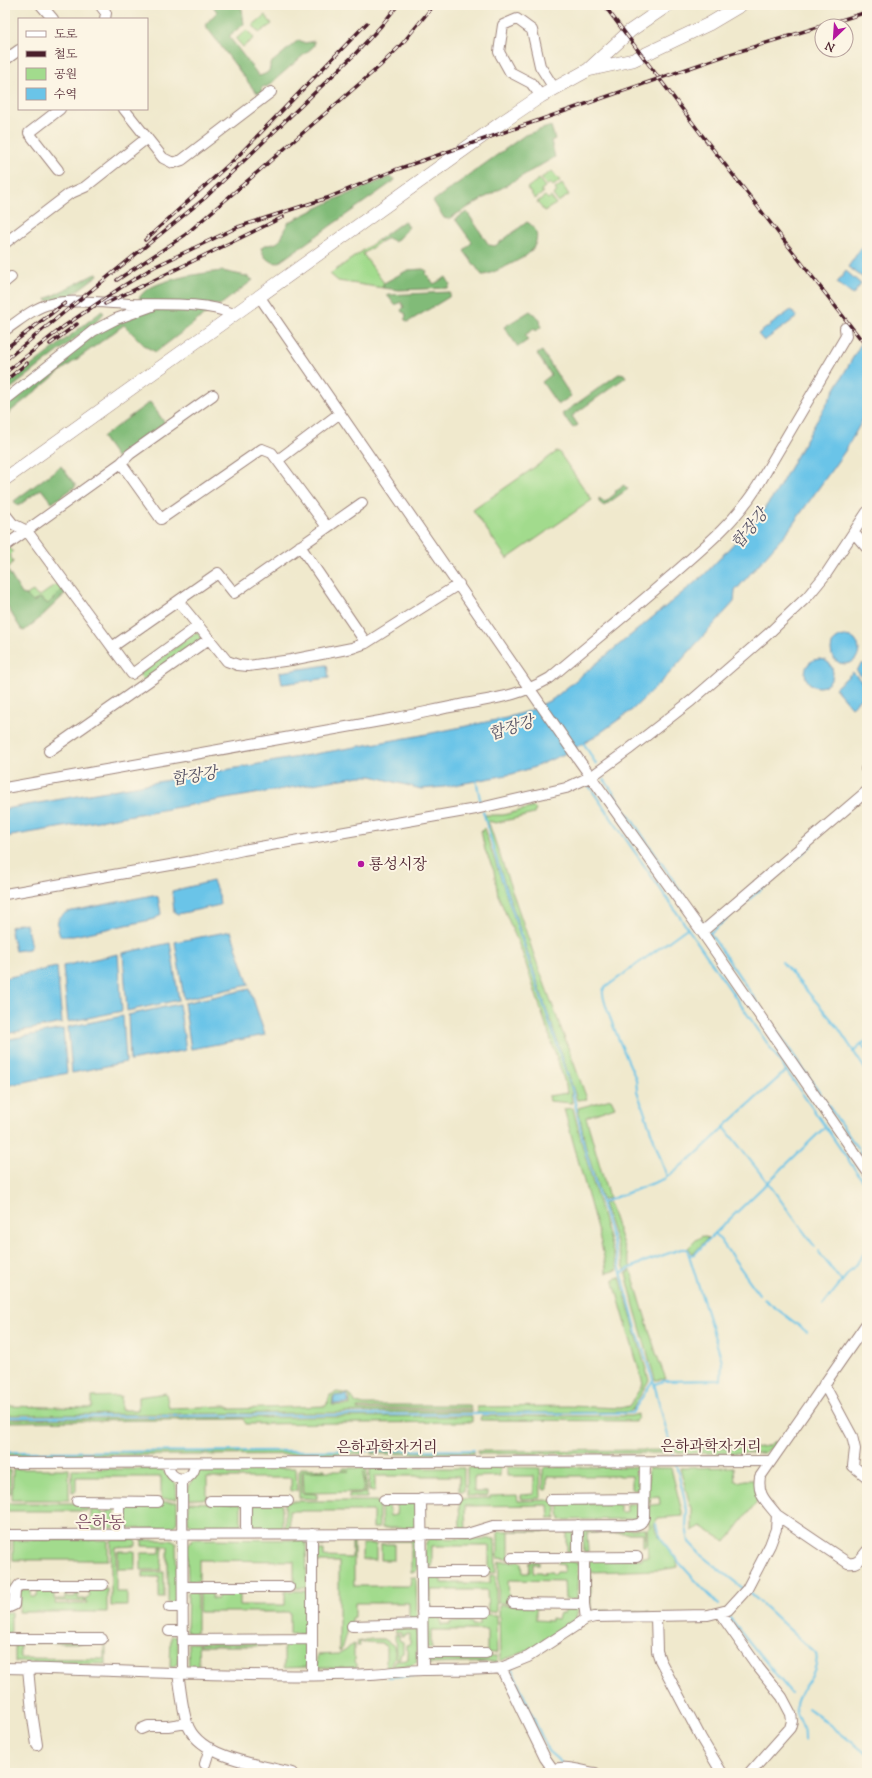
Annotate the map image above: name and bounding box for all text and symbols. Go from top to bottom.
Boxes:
legend [18,18,148,110]
north arrow [814,18,854,58]
text: 도로 [54,26,78,44]
text: N [823,37,838,56]
text: 철도 [54,46,78,64]
text: 공원 [54,66,77,84]
text: 수역 [54,86,77,104]
water label: 합장강 [727,502,776,555]
water label: 합장강 [486,710,540,747]
water label: 합장강 [170,762,222,792]
place label: 룡성시장 [369,855,427,876]
marker: 룡성시장 [356,859,366,869]
street label: 은하과학자거리 [660,1437,762,1458]
street label: 은하과학자거리 [336,1438,438,1459]
district label: 은하동 [75,1512,125,1536]

